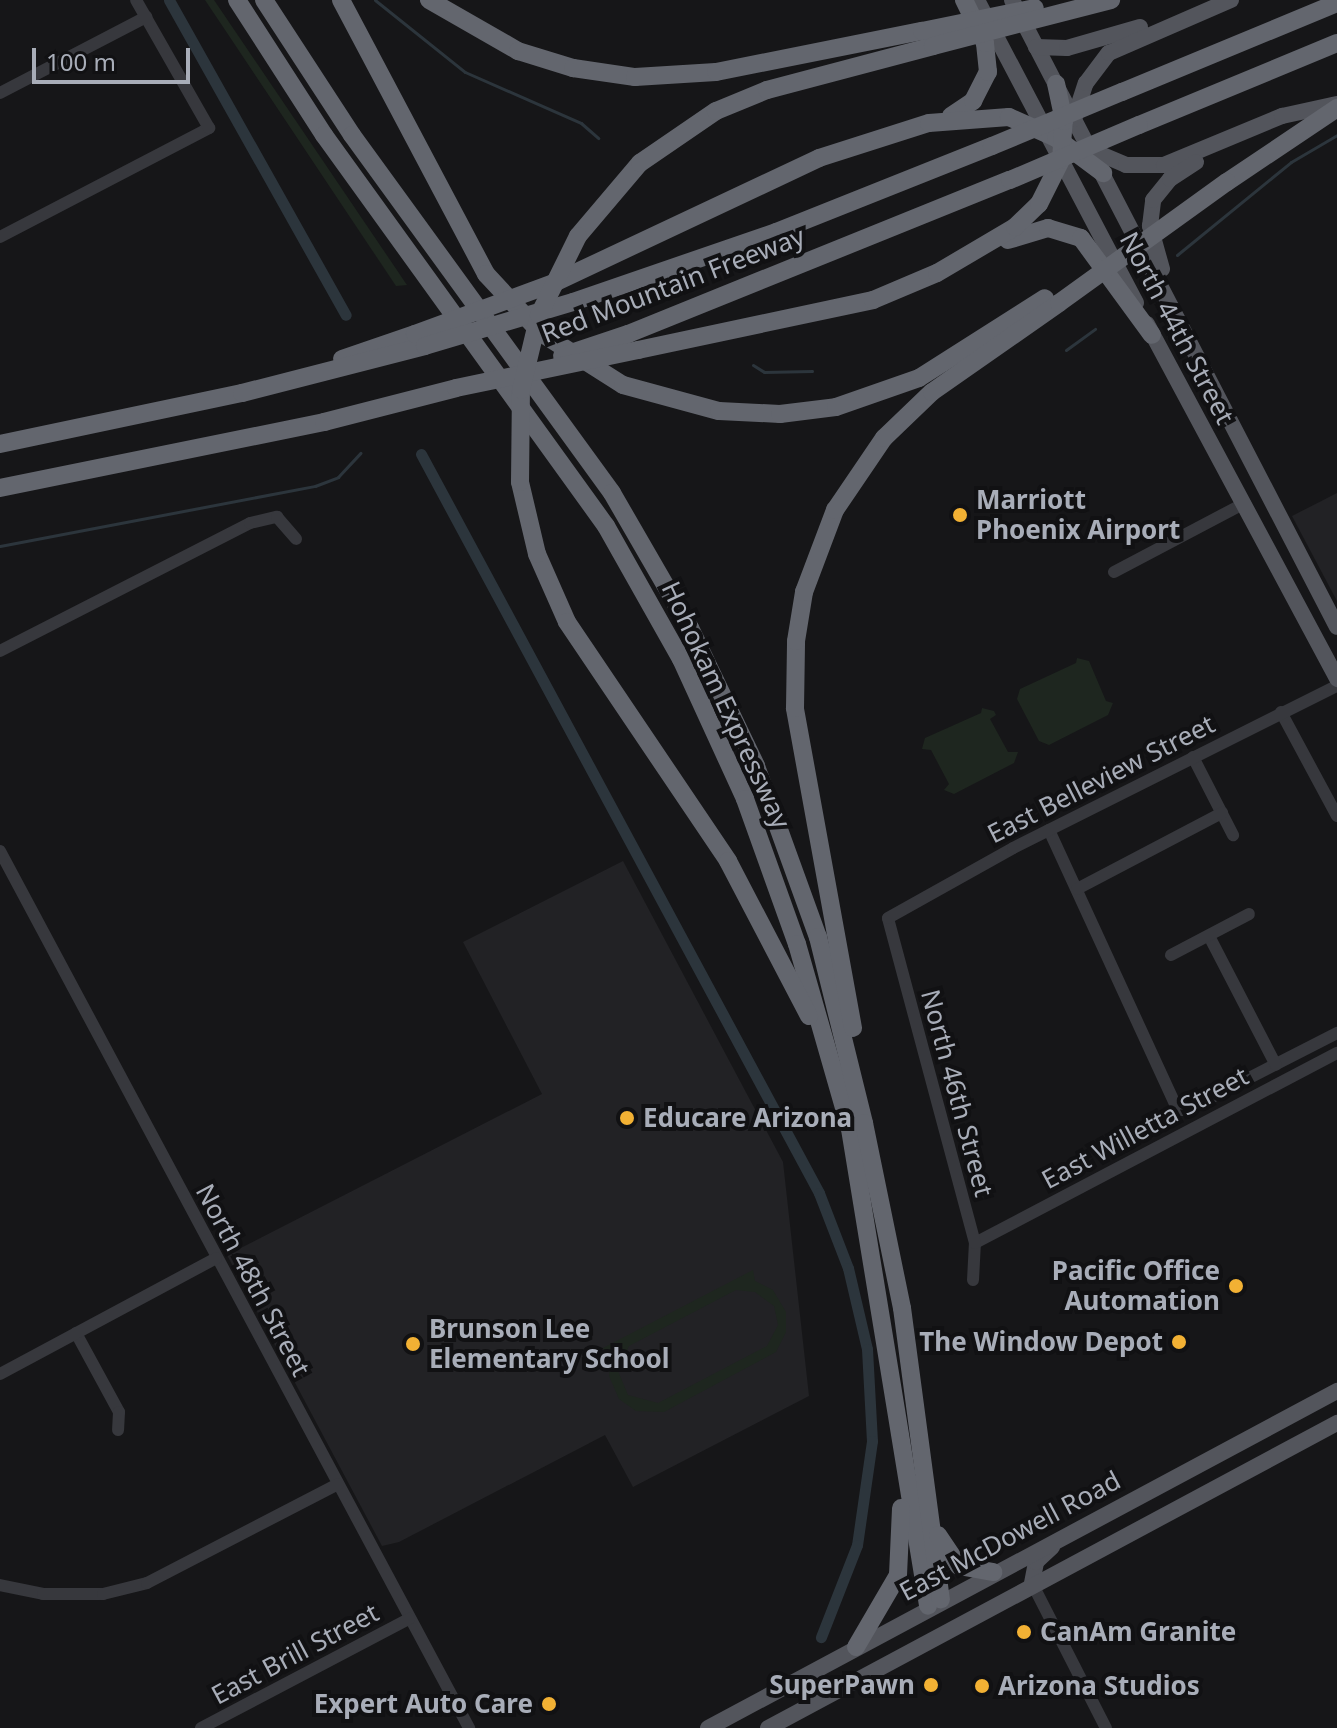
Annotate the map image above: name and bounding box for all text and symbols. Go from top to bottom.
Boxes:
scale bar [36,32,194,82]
text: 100 m [46,45,116,78]
street label: Red Mountain Freeway [537,220,809,350]
street label: North 44th Street [1113,227,1241,429]
place label: Marriott Phoenix Airport [976,484,1180,546]
marker: Marriott Phoenix Airport [951,506,969,524]
street label: Hohokam Expressway [655,577,797,833]
street label: East Belleview Street [982,708,1220,850]
street label: North 46th Street [914,986,1000,1200]
street label: East Willetta Street [1036,1060,1254,1196]
place label: Educare Arizona [643,1102,852,1134]
marker: Educare Arizona [618,1109,636,1127]
street label: North 48th Street [189,1179,317,1381]
place label: Pacific Office Automation [1052,1255,1220,1316]
marker: Pacific Office Automation [1227,1277,1245,1295]
place label: Brunson Lee Elementary School [429,1313,670,1374]
place label: The Window Depot [919,1326,1163,1358]
marker: The Window Depot [1170,1333,1188,1351]
marker: Brunson Lee Elementary School [404,1335,422,1353]
street label: East McDowell Road [894,1465,1126,1607]
street label: East Brill Street [206,1597,384,1711]
place label: CanAm Granite [1040,1616,1236,1648]
marker: CanAm Granite [1015,1623,1033,1641]
place label: SuperPawn [769,1669,915,1701]
place label: Arizona Studios [998,1670,1200,1702]
marker: SuperPawn [922,1676,940,1694]
marker: Arizona Studios [973,1677,991,1695]
place label: Expert Auto Care [314,1688,533,1720]
marker: Expert Auto Care [540,1695,558,1713]

